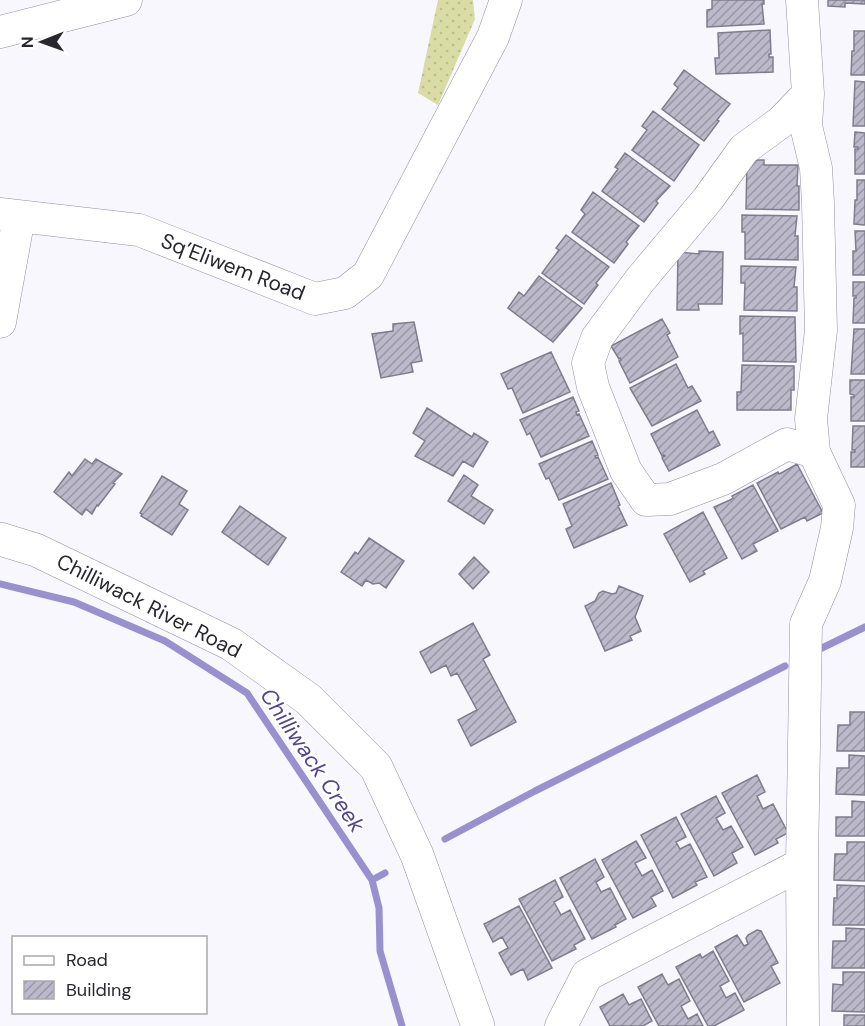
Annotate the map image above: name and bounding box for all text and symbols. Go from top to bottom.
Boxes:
north arrow [12,12,72,72]
text: N [17,36,38,48]
street label: Sq’Eliwem Road [157,227,309,307]
street label: Chilliwack River Road [52,547,246,665]
water label: Chilliwack Creek [254,683,372,839]
legend [12,936,207,1014]
text: Road [66,948,108,972]
text: Building [66,978,131,1002]

